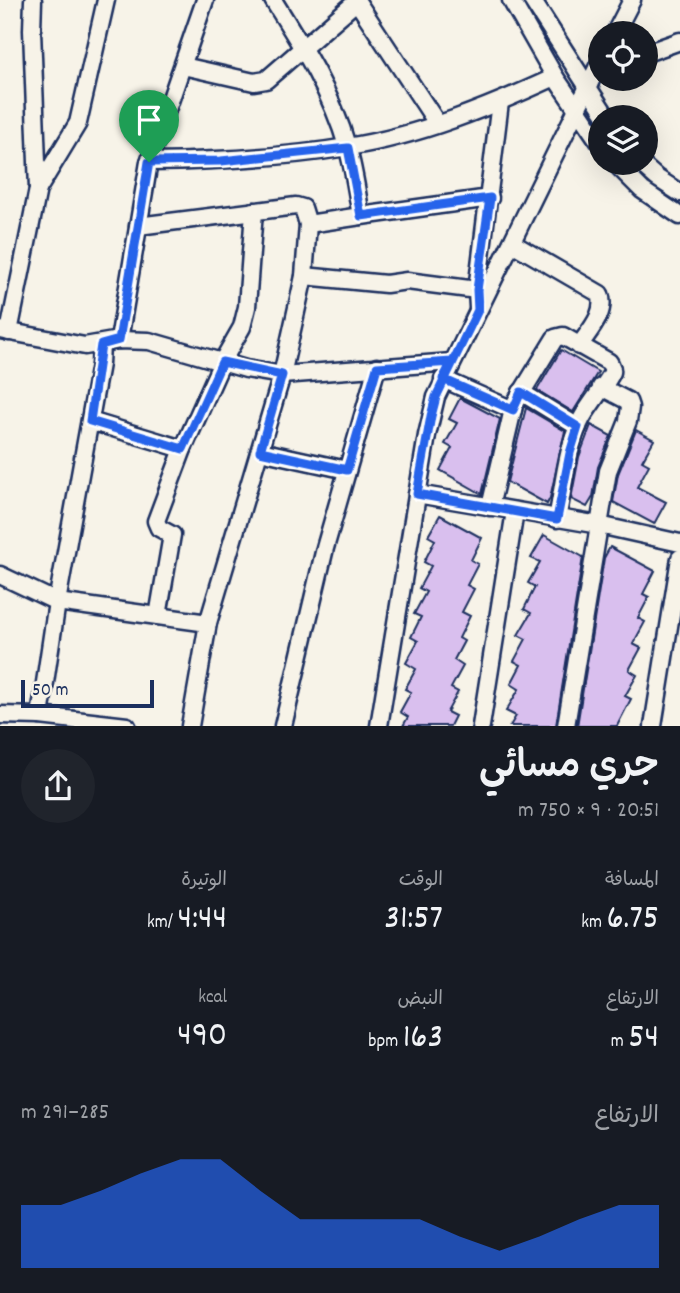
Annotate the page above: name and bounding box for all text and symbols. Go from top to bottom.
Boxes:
map controls [588,21,658,175]
button: locate [588,21,658,91]
pin [119,90,179,162]
icon: arrive [130,101,168,139]
button: layers [588,105,658,175]
scale bar [21,677,154,709]
text: 50 m [32,678,69,705]
text: جري مسائي [479,741,659,796]
button: share [21,749,95,823]
text: 20:51 · 9 × 750 m [518,795,659,828]
text: الوتيرة [181,868,227,895]
text: الوقت [399,868,443,895]
text: المسافة [605,868,659,895]
text: 4:44 [178,895,227,945]
text: 31:57 [384,895,443,945]
text: 6.75 [606,895,659,945]
text: /km [147,910,178,937]
text: km [581,910,606,937]
text: kcal [198,985,227,1012]
text: النبض [398,987,443,1014]
text: الارتفاع [606,987,659,1014]
text: 490 [177,1012,227,1062]
text: 163 [403,1014,443,1064]
text: 54 [628,1014,659,1064]
text: bpm [368,1029,403,1056]
text: m [611,1029,628,1056]
text: 285–291 m [21,1097,109,1130]
text: الارتفاع [595,1101,659,1134]

